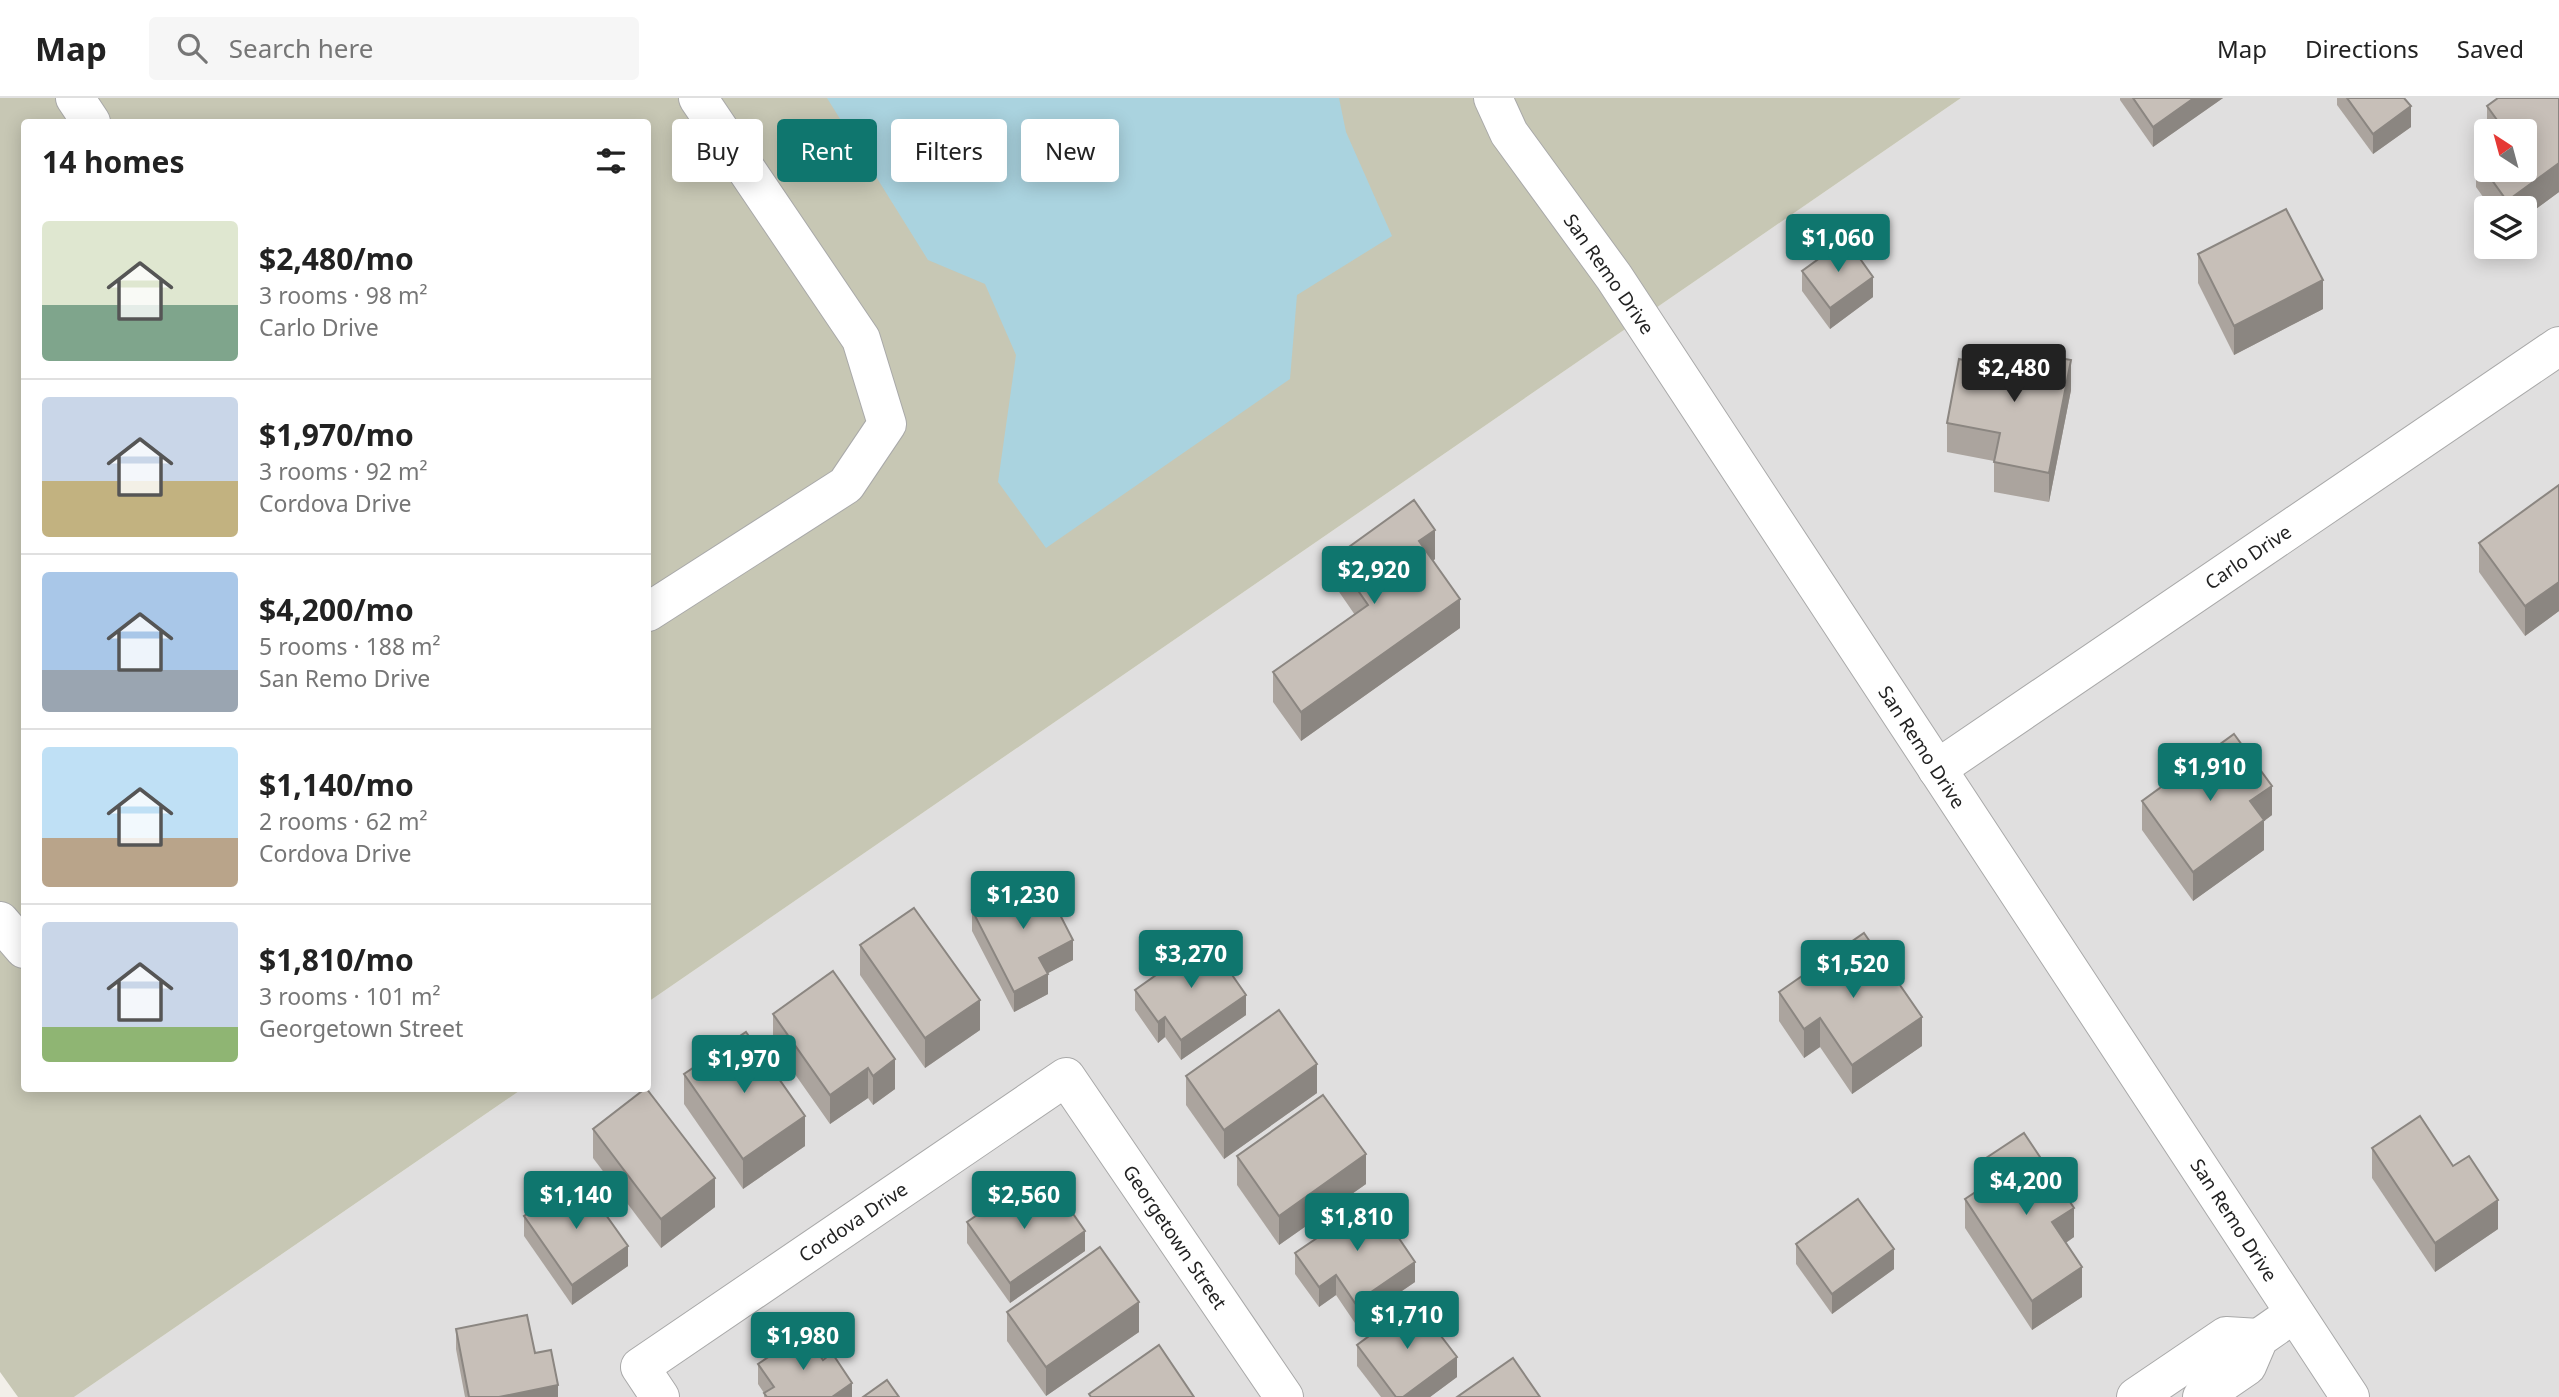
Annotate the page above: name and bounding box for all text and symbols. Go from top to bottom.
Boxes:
search box [149,17,639,80]
text: Map [35,26,107,71]
icon: search [173,29,211,67]
text: Search here [229,30,373,66]
text: Map [2217,32,2267,65]
text: Directions [2305,32,2419,65]
text: Saved [2457,32,2524,65]
chip: Buy [672,119,763,182]
chip: Rent [777,119,877,182]
chip: Filters [891,119,1007,182]
chip: New [1021,119,1119,182]
north arrow [2474,119,2538,182]
map controls [2474,119,2537,259]
text: 14 homes [42,141,185,182]
icon: filters [592,142,630,180]
button: layers [2474,196,2537,259]
street label: San Remo Drive [1558,209,1660,339]
pin: $1,060 [1781,214,1895,274]
text: $1,060 [1802,221,1874,253]
text: $2,480/mo [259,238,414,279]
icon: home [98,249,182,333]
text: 3 rooms · 98 m² [259,279,428,311]
text: Carlo Drive [259,311,379,343]
pin: $2,480 [1957,344,2071,404]
text: $2,480 [1978,351,2050,383]
text: $1,970/mo [259,414,414,455]
icon: home [98,425,182,509]
text: 3 rooms · 92 m² [259,455,428,487]
text: Cordova Drive [259,487,412,519]
street label: Carlo Drive [2200,519,2296,595]
pin: $2,920 [1317,546,1431,606]
text: $2,920 [1338,553,1410,585]
text: $4,200/mo [259,589,414,630]
icon: home [98,600,182,684]
text: 5 rooms · 188 m² [259,630,441,662]
text: San Remo Drive [259,662,430,694]
street label: San Remo Drive [1873,681,1971,813]
pin: $1,910 [2153,744,2267,803]
text: $1,910 [2174,750,2246,782]
text: $1,140/mo [259,764,414,805]
icon: home [98,775,182,859]
text: 2 rooms · 62 m² [259,805,428,837]
text: Cordova Drive [259,837,412,869]
pin: $1,230 [966,872,1080,931]
text: $1,230 [987,878,1059,910]
pin: $3,270 [1134,930,1248,990]
text: $3,270 [1155,937,1227,969]
text: $1,810/mo [259,939,414,980]
pin: $1,520 [1796,940,1910,1000]
text: $1,520 [1817,947,1889,979]
icon: home [98,950,182,1034]
text: 3 rooms · 101 m² [259,980,441,1012]
text: Georgetown Street [259,1012,463,1044]
pin: $1,970 [687,1035,801,1095]
text: $1,970 [708,1042,780,1074]
street label: San Remo Drive [2185,1154,2283,1286]
pin: $4,200 [1969,1158,2083,1217]
street label: Georgetown Street [1117,1160,1233,1314]
text: $4,200 [1990,1164,2062,1196]
pin: $1,140 [519,1172,633,1231]
pin: $2,560 [967,1172,1081,1231]
street label: Cordova Drive [793,1176,913,1268]
text: $1,140 [540,1178,612,1210]
text: $2,560 [988,1178,1060,1210]
pin: $1,810 [1300,1194,1414,1253]
text: $1,810 [1321,1200,1393,1232]
pin: $1,710 [1350,1292,1464,1351]
text: $1,710 [1371,1298,1443,1330]
pin: $1,980 [746,1312,860,1372]
text: $1,980 [767,1319,839,1351]

